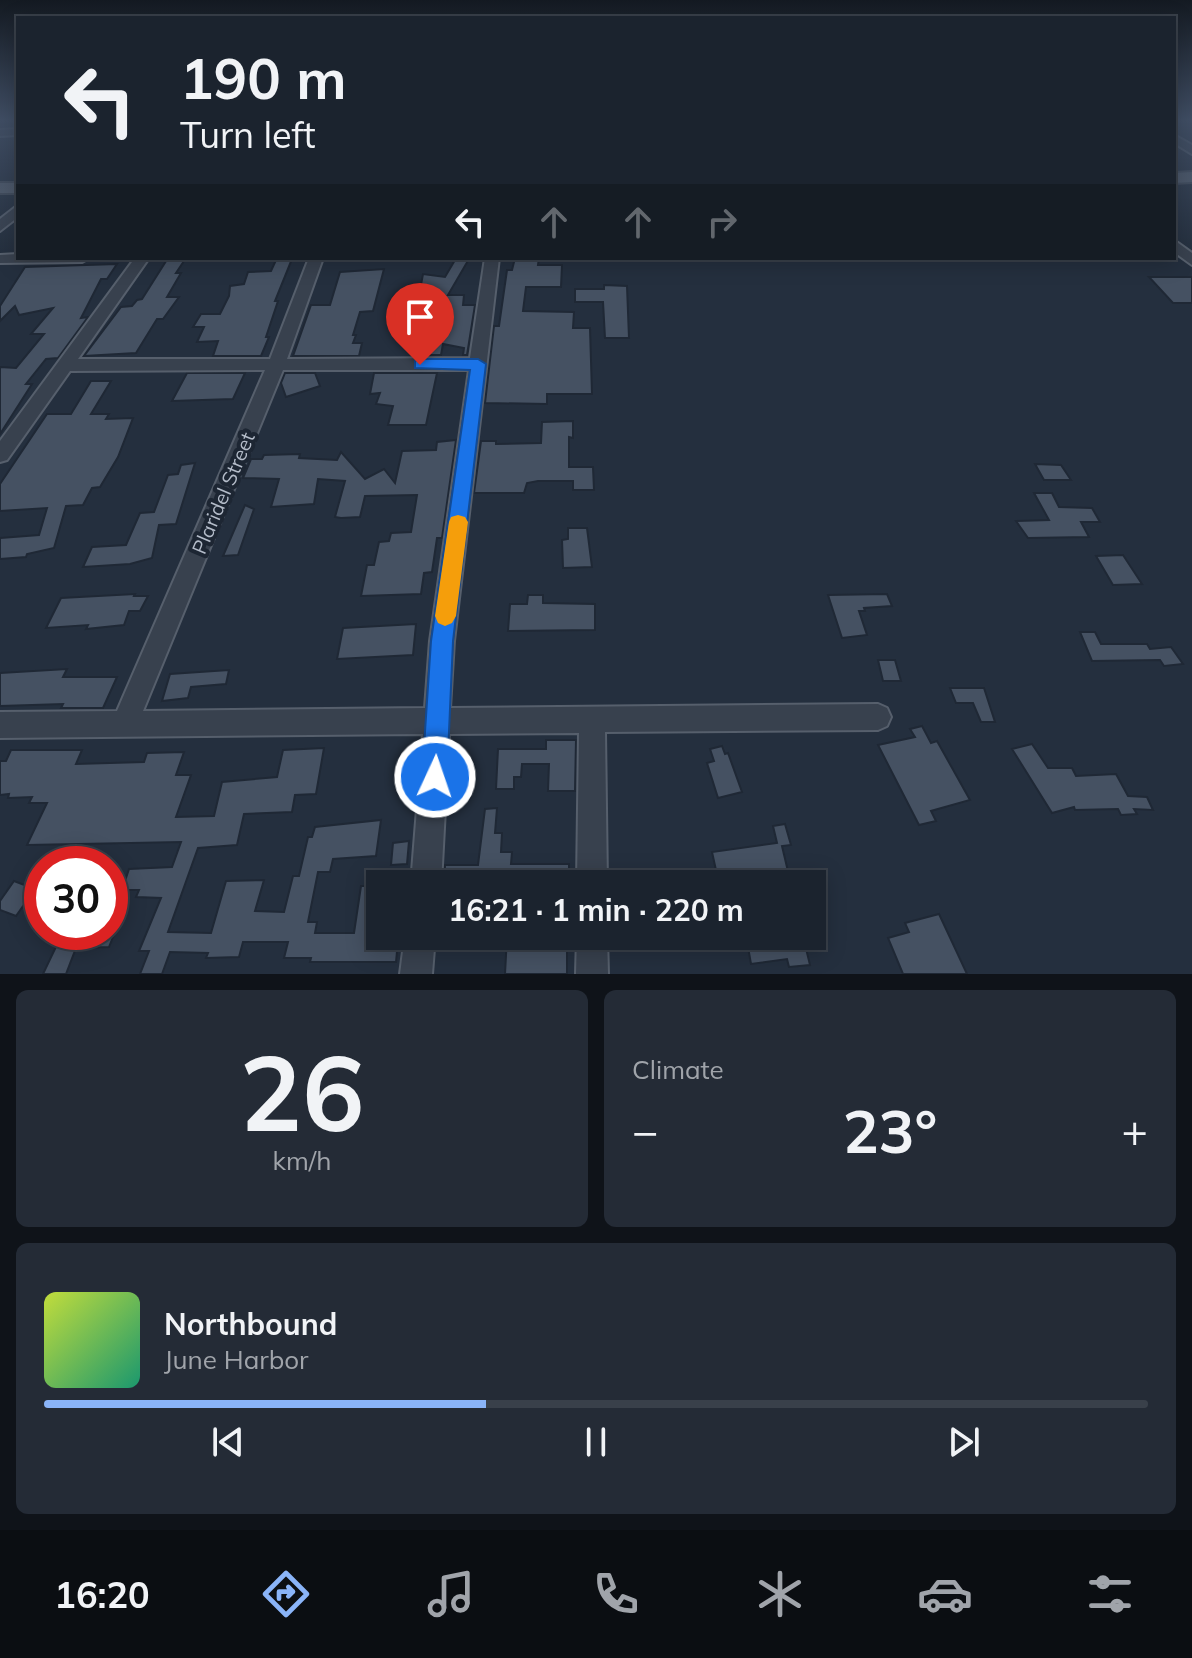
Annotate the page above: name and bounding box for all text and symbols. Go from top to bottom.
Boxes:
text: 190 m [180,43,347,113]
icon: left [48,48,152,152]
text: Turn left [180,112,316,157]
icon: left [448,200,492,244]
icon: ahead [532,200,576,244]
icon: ahead [616,200,660,244]
icon: right [700,200,744,244]
pin [386,283,454,365]
icon: arrive [398,295,442,339]
street label: Plaridel Street [186,428,260,558]
position arrow [393,735,477,819]
speed limit sign: 30 [24,846,128,950]
text: 16:21 · 1 min · 220 m [448,891,744,929]
text: 26 [240,1026,364,1157]
text: Climate [632,1053,724,1086]
text: 23° [843,1093,937,1168]
text: − [632,1103,658,1158]
text: + [1122,1103,1148,1158]
text: km/h [273,1144,331,1177]
text: Northbound [164,1305,337,1343]
text: June Harbor [164,1343,309,1376]
icon: previous [206,1420,250,1464]
icon: pause [574,1420,618,1464]
icon: next [942,1420,986,1464]
icon: directions [258,1566,314,1622]
icon: music [423,1566,479,1622]
icon: phone [588,1566,644,1622]
icon: climate [752,1566,808,1622]
icon: car [917,1566,973,1622]
icon: filters [1082,1566,1138,1622]
text: 16:20 [54,1572,150,1617]

